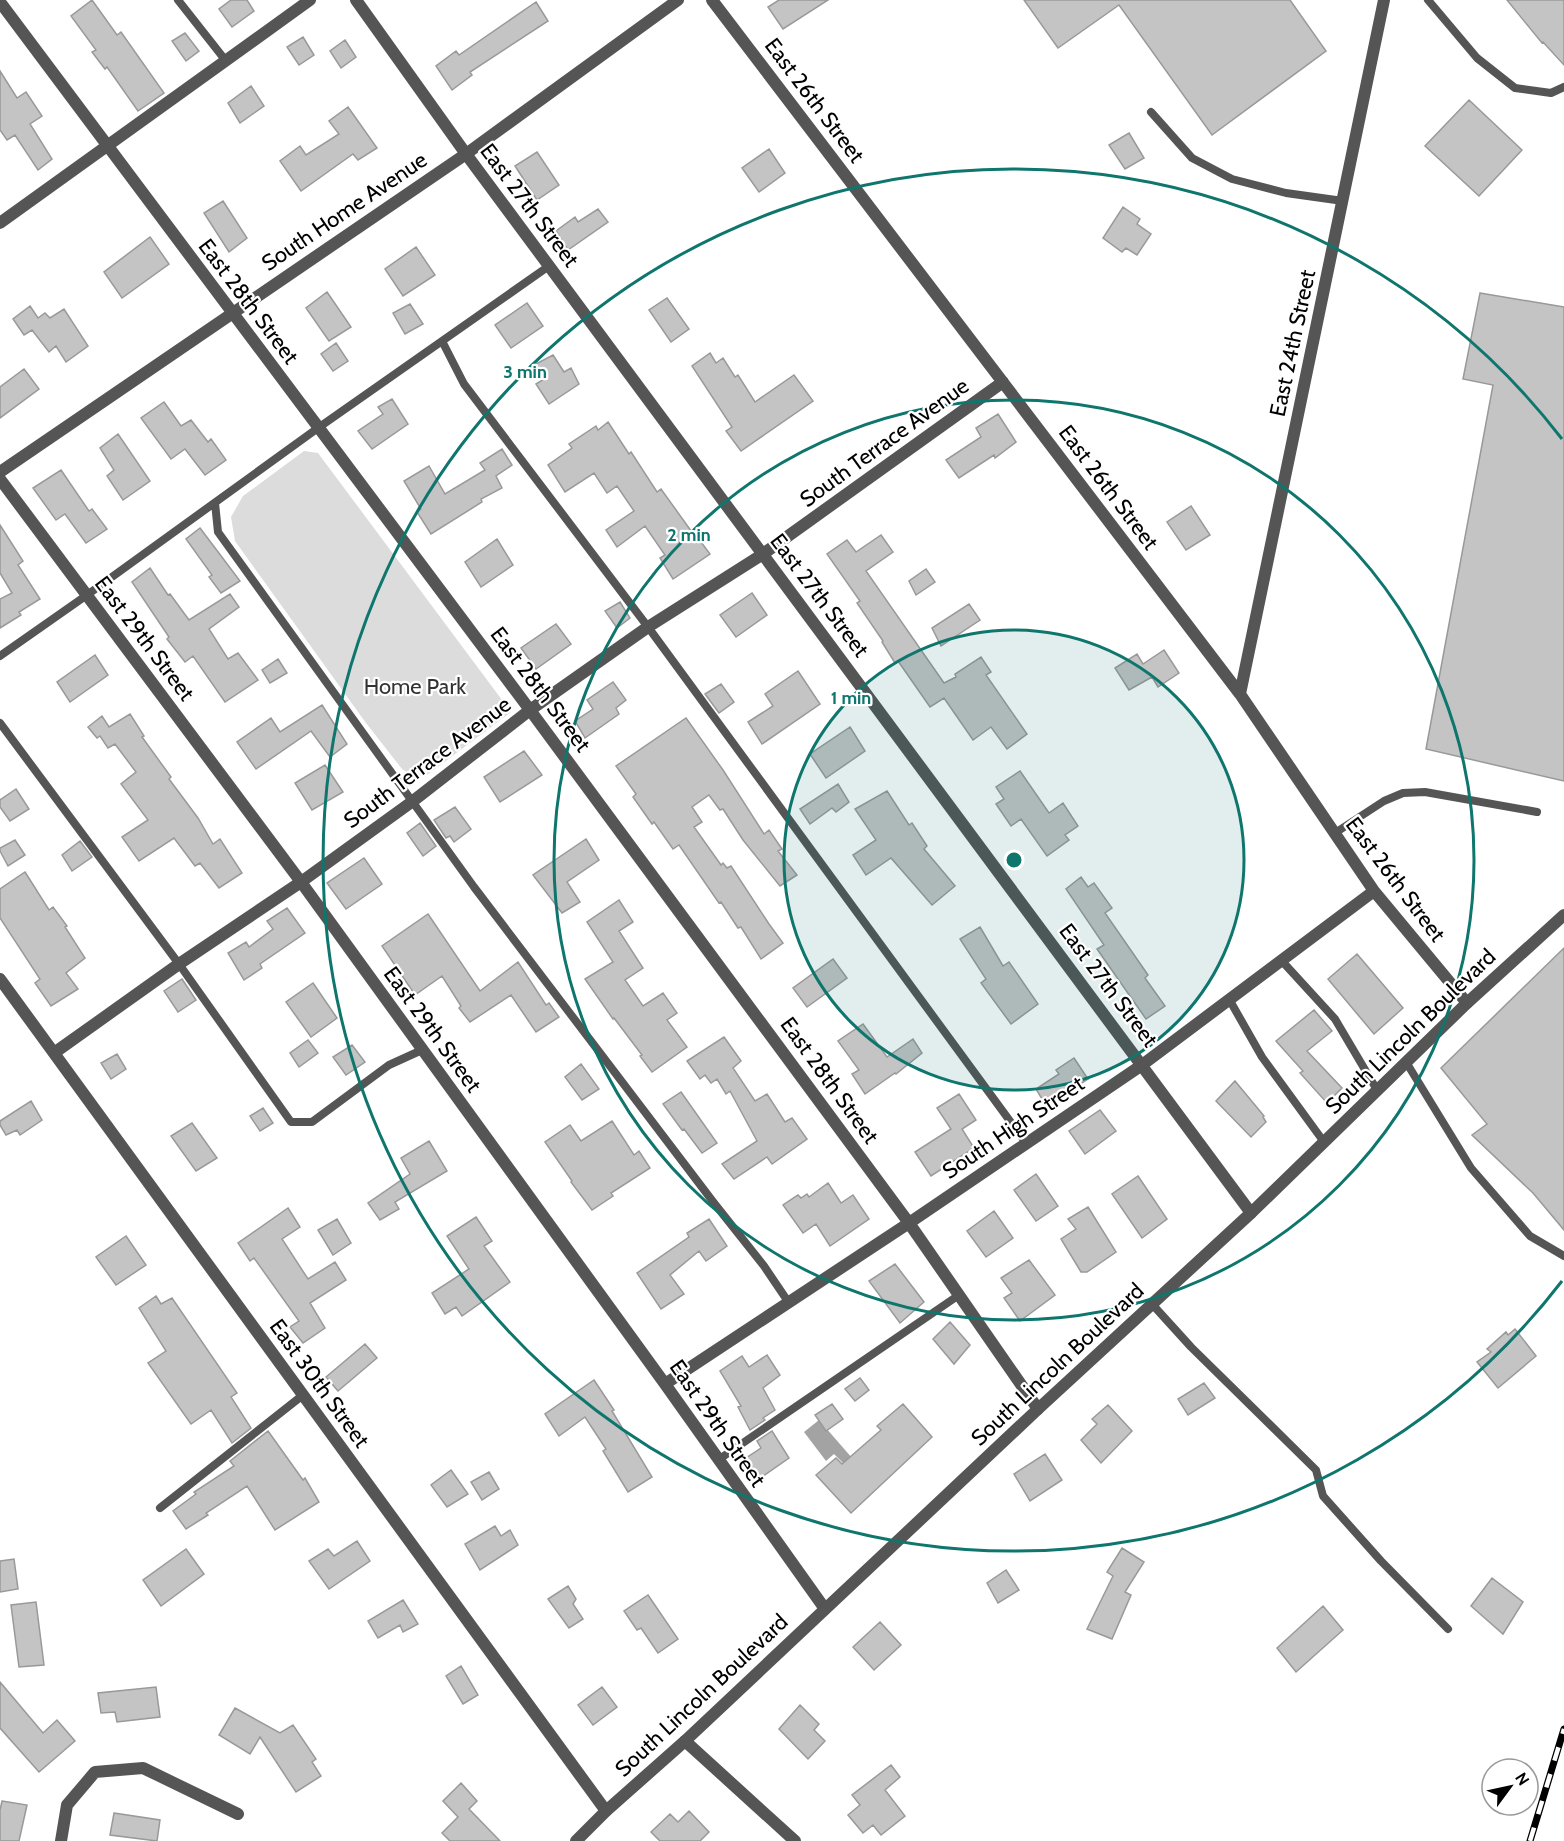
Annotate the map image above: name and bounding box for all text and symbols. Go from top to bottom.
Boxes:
street label: East 26th Street [759,33,871,168]
street label: East 27th Street [474,138,585,273]
street label: South Home Avenue [257,146,432,277]
street label: East 28th Street [193,233,305,370]
street label: East 24th Street [1264,267,1321,419]
text: 3 min [503,361,547,383]
street label: South Terrace Avenue [795,372,974,513]
street label: East 26th Street [1053,420,1165,555]
text: 2 min [667,524,711,546]
street label: East 27th Street [764,528,875,663]
street label: East 29th Street [89,571,201,706]
street label: East 28th Street [485,621,597,758]
park label: Home Park [364,673,466,700]
text: 1 min [831,687,871,709]
street label: South Terrace Avenue [338,691,516,834]
street label: East 26th Street [1340,812,1452,947]
centre of rings [1004,850,1024,870]
street label: East 27th Street [1053,918,1164,1053]
street label: South Lincoln Boulevard [1320,943,1501,1120]
street label: East 29th Street [378,961,488,1098]
street label: East 28th Street [775,1012,885,1149]
street label: South High Street [937,1070,1090,1185]
street label: South Lincoln Boulevard [965,1277,1149,1451]
street label: East 30th Street [264,1314,376,1453]
street label: East 29th Street [664,1354,772,1493]
street label: South Lincoln Boulevard [609,1608,793,1782]
north arrow [1480,1757,1540,1817]
text: N [1511,1769,1533,1789]

